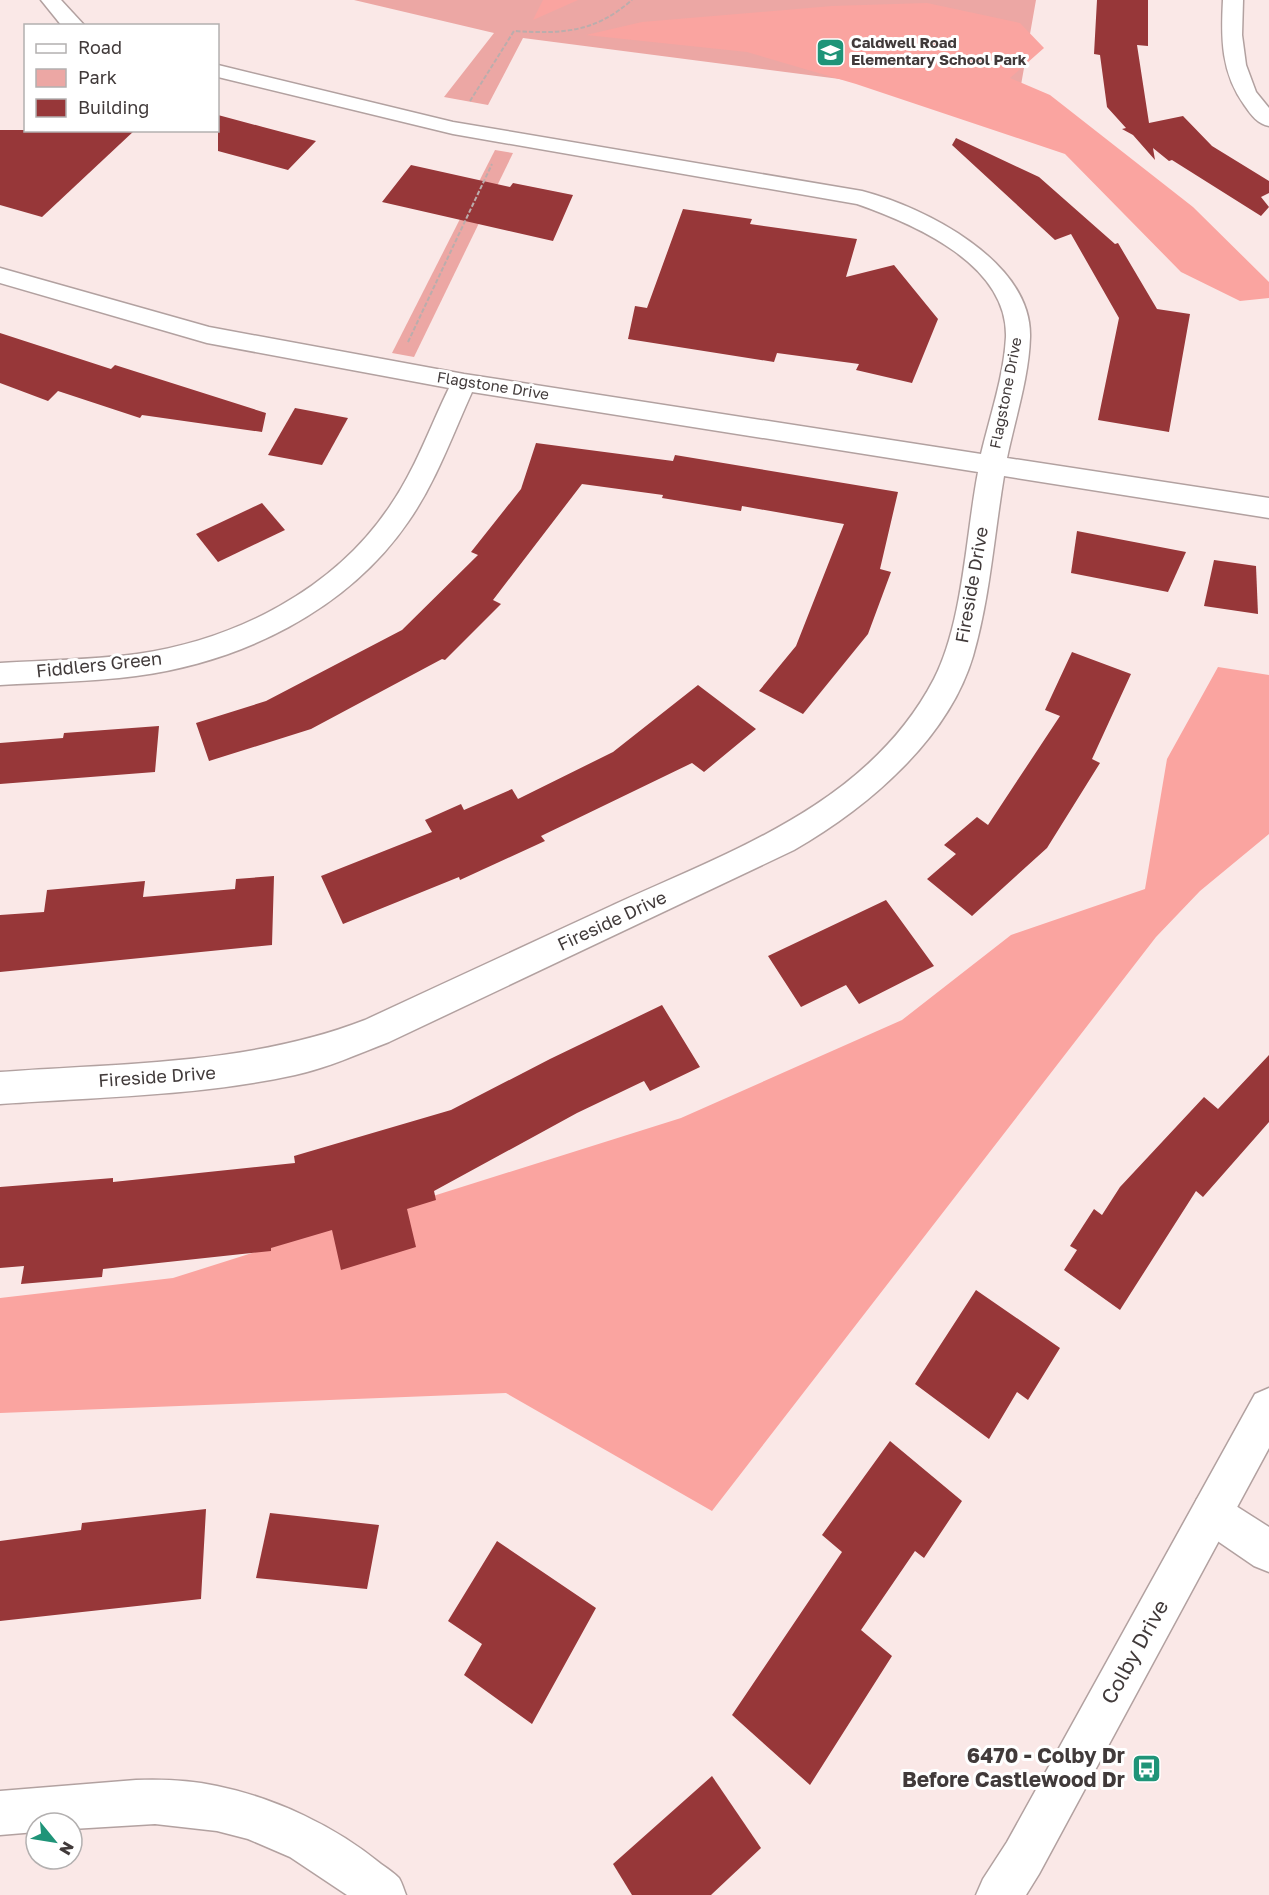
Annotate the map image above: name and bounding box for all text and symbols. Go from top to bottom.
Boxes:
legend [24,24,219,132]
place label: Caldwell Road Elementary School Park [851,33,1027,68]
text: Road [78,36,122,58]
school or university icon: Caldwell Road Elementary School Park [814,36,846,68]
text: Park [78,66,117,88]
text: Building [78,96,149,118]
street label: Flagstone Drive [985,335,1025,450]
street label: Flagstone Drive [436,367,551,403]
street label: Fireside Drive [950,525,992,645]
street label: Fiddlers Green [35,646,163,682]
street label: Fireside Drive [554,885,670,955]
street label: Fireside Drive [97,1061,216,1091]
street label: Colby Drive [1095,1595,1173,1708]
place label: 6470 - Colby Dr Before Castlewood Dr [902,1742,1125,1792]
bus stop icon: 6470 - Colby Dr Before Castlewood Dr [1130,1752,1162,1784]
north arrow [24,1811,84,1871]
text: N [55,1838,79,1859]

